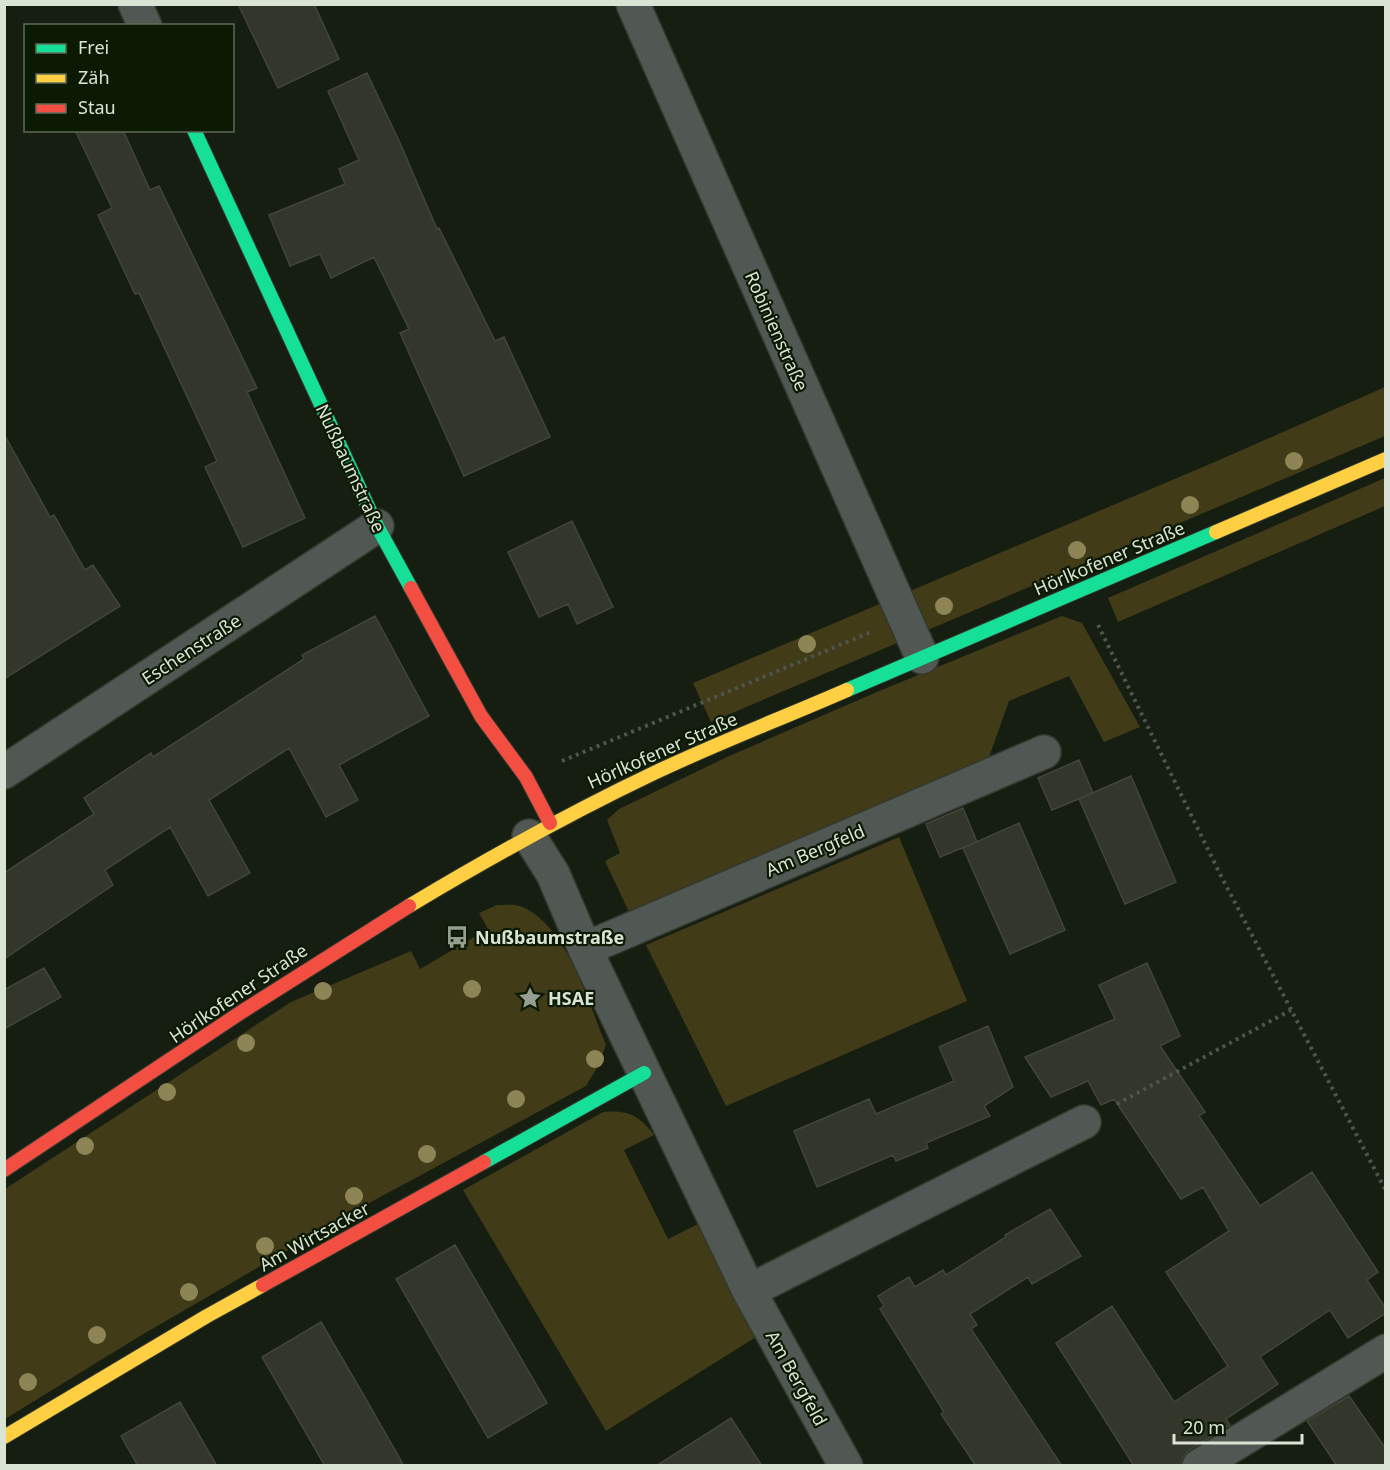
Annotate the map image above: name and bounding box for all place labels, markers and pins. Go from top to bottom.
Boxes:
bus stop icon: Nußbaumstraße [444,924,470,950]
place label: Nußbaumstraße [475,925,624,949]
place icon: HSAE [517,985,543,1011]
place label: HSAE [548,986,594,1010]

